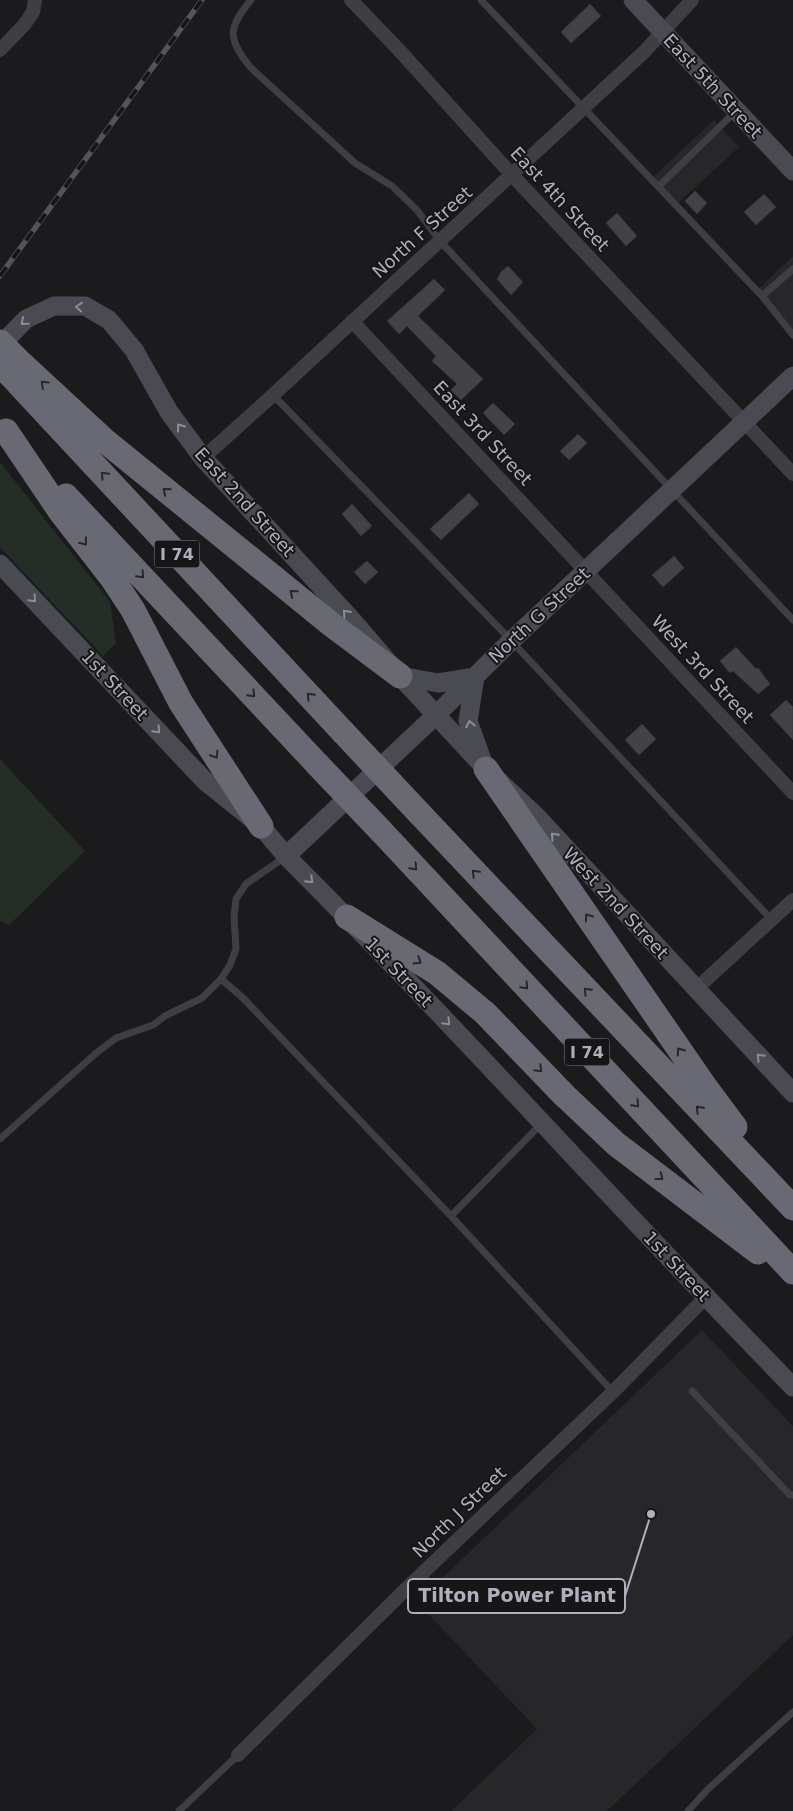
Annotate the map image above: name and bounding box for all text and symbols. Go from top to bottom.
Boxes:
street label: East 5th Street [659,30,767,142]
street label: East 4th Street [506,143,614,255]
street label: North F Street [368,182,476,282]
one-way arrow [74,302,82,313]
one-way arrow [21,317,30,325]
street label: East 3rd Street [429,376,537,490]
one-way arrow [40,381,49,390]
one-way arrow [177,423,186,433]
street label: East 2nd Street [191,443,299,561]
one-way arrow [101,472,110,481]
one-way arrow [163,487,172,496]
one-way arrow [79,537,88,546]
road number: I 74 [154,540,200,568]
street label: North G Street [484,563,594,667]
one-way arrow [135,570,144,579]
one-way arrow [289,590,298,599]
one-way arrow [27,593,36,602]
one-way arrow [343,610,352,619]
street label: West 3rd Street [647,611,759,727]
street label: 1st Street [77,646,153,724]
one-way arrow [246,688,255,697]
one-way arrow [307,693,316,702]
one-way arrow [466,719,476,728]
one-way arrow [151,724,160,733]
one-way arrow [208,750,218,759]
one-way arrow [550,832,559,841]
street label: West 2nd Street [559,843,673,963]
one-way arrow [408,861,417,870]
one-way arrow [472,870,481,879]
one-way arrow [304,874,313,883]
one-way arrow [585,913,594,923]
street label: 1st Street [361,933,437,1011]
one-way arrow [412,955,421,965]
one-way arrow [519,980,528,989]
one-way arrow [584,988,593,997]
one-way arrow [441,1016,450,1025]
road number: I 74 [564,1038,610,1066]
one-way arrow [677,1047,686,1057]
one-way arrow [757,1054,766,1063]
one-way arrow [533,1063,542,1072]
one-way arrow [630,1099,639,1108]
one-way arrow [696,1105,705,1114]
one-way arrow [654,1171,664,1180]
street label: 1st Street [639,1227,715,1305]
street label: North J Street [408,1462,510,1562]
callout: Tilton Power Plant [408,1579,625,1613]
text: Tilton Power Plant [418,1584,616,1606]

